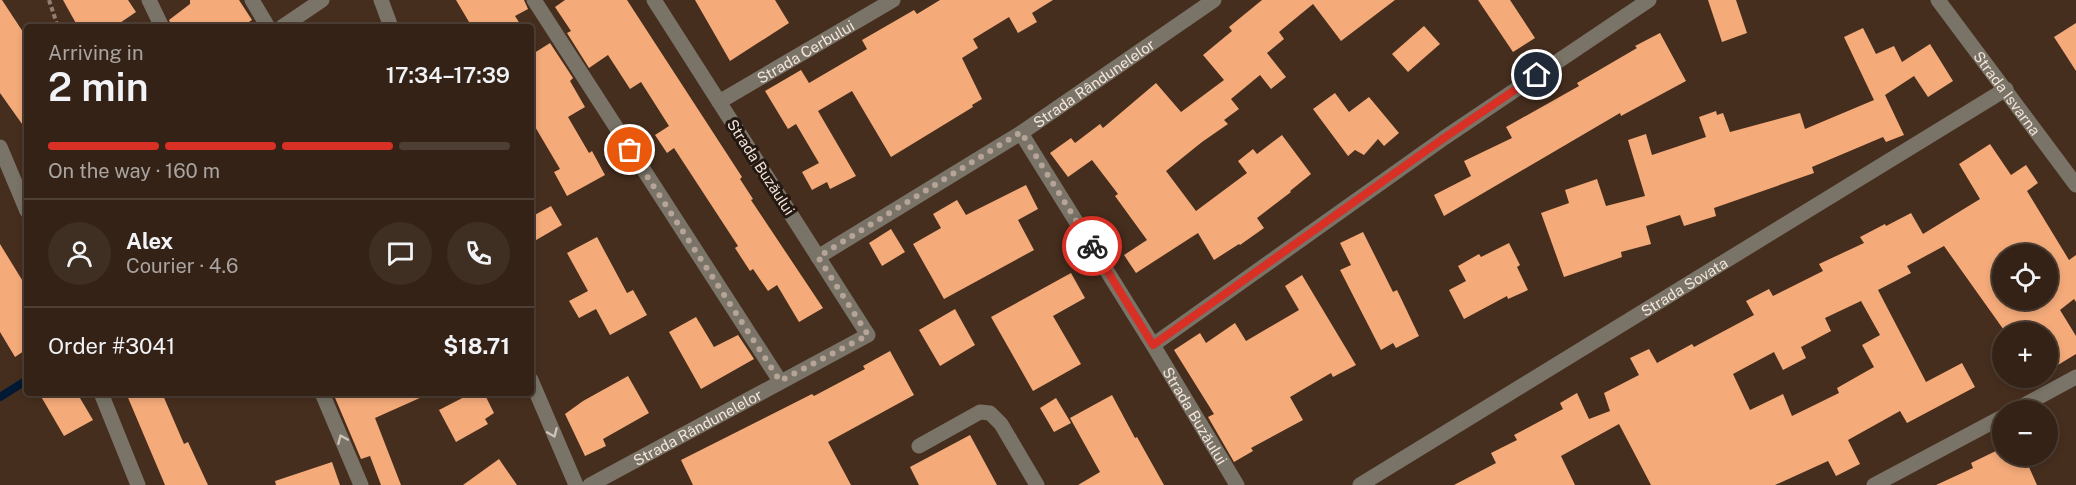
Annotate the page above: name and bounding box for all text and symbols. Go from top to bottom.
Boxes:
street label: Strada Cerbului [754,16,857,86]
street label: Strada Rândunelelor [1030,35,1158,131]
text: Arriving in [48,41,143,65]
street label: Strada Isvarna [1970,48,2044,138]
pin [1511,49,1562,100]
icon: home [1520,58,1553,91]
text: 17:34–17:39 [386,62,510,88]
text: 2 min [48,64,149,110]
street label: Strada Buzăului [724,116,798,218]
pin [604,124,655,175]
icon: bag [613,133,646,166]
text: On the way · 160 m [48,159,220,183]
courier [1062,216,1122,276]
button: person [48,222,111,285]
button: chat [369,222,432,285]
button: phone [447,222,510,285]
text: Alex [126,228,173,254]
icon: bike [1076,230,1109,263]
map controls [1992,244,2058,466]
button: locate [1992,244,2058,310]
street label: Strada Sovata [1638,253,1730,319]
text: Courier · 4.6 [126,254,238,278]
button: + [1992,322,2058,388]
text: Order #3041 [48,333,175,359]
text: $18.71 [443,333,510,359]
street label: Strada Buzăului [1160,364,1231,467]
street label: Strada Rândunelelor [630,385,765,469]
button: − [1992,400,2058,466]
one-way arrow [546,426,558,437]
one-way arrow [337,434,349,445]

